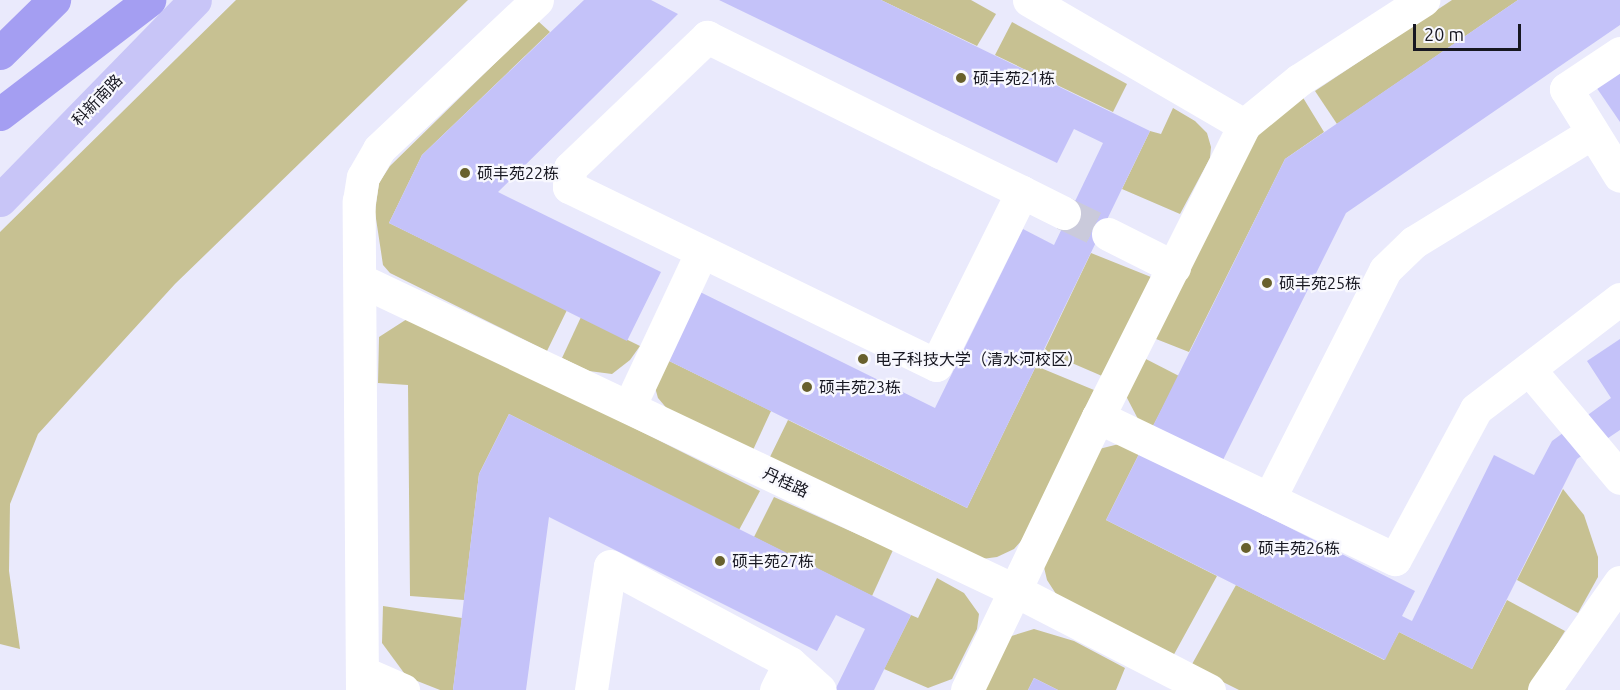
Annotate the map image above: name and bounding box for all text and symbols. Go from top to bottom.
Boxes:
scale bar [1416,12,1524,50]
text: 20 m [1424,24,1464,44]
place label: 硕丰苑21栋 [973,68,1055,88]
street label: 科新南路 [68,70,126,130]
marker: 硕丰苑21栋 [954,71,968,85]
place label: 硕丰苑22栋 [477,163,559,183]
marker: 硕丰苑22栋 [458,166,472,180]
place label: 硕丰苑25栋 [1279,273,1361,293]
marker: 硕丰苑25栋 [1260,276,1274,290]
place label: 电子科技大学（清水河校区） [875,349,1083,369]
marker: 电子科技大学（清水河校区） [856,352,870,366]
place label: 硕丰苑23栋 [819,377,901,397]
marker: 硕丰苑23栋 [800,380,814,394]
street label: 丹桂路 [760,463,812,501]
place label: 硕丰苑26栋 [1258,538,1340,558]
marker: 硕丰苑26栋 [1239,541,1253,555]
place label: 硕丰苑27栋 [732,551,814,571]
marker: 硕丰苑27栋 [713,554,727,568]

